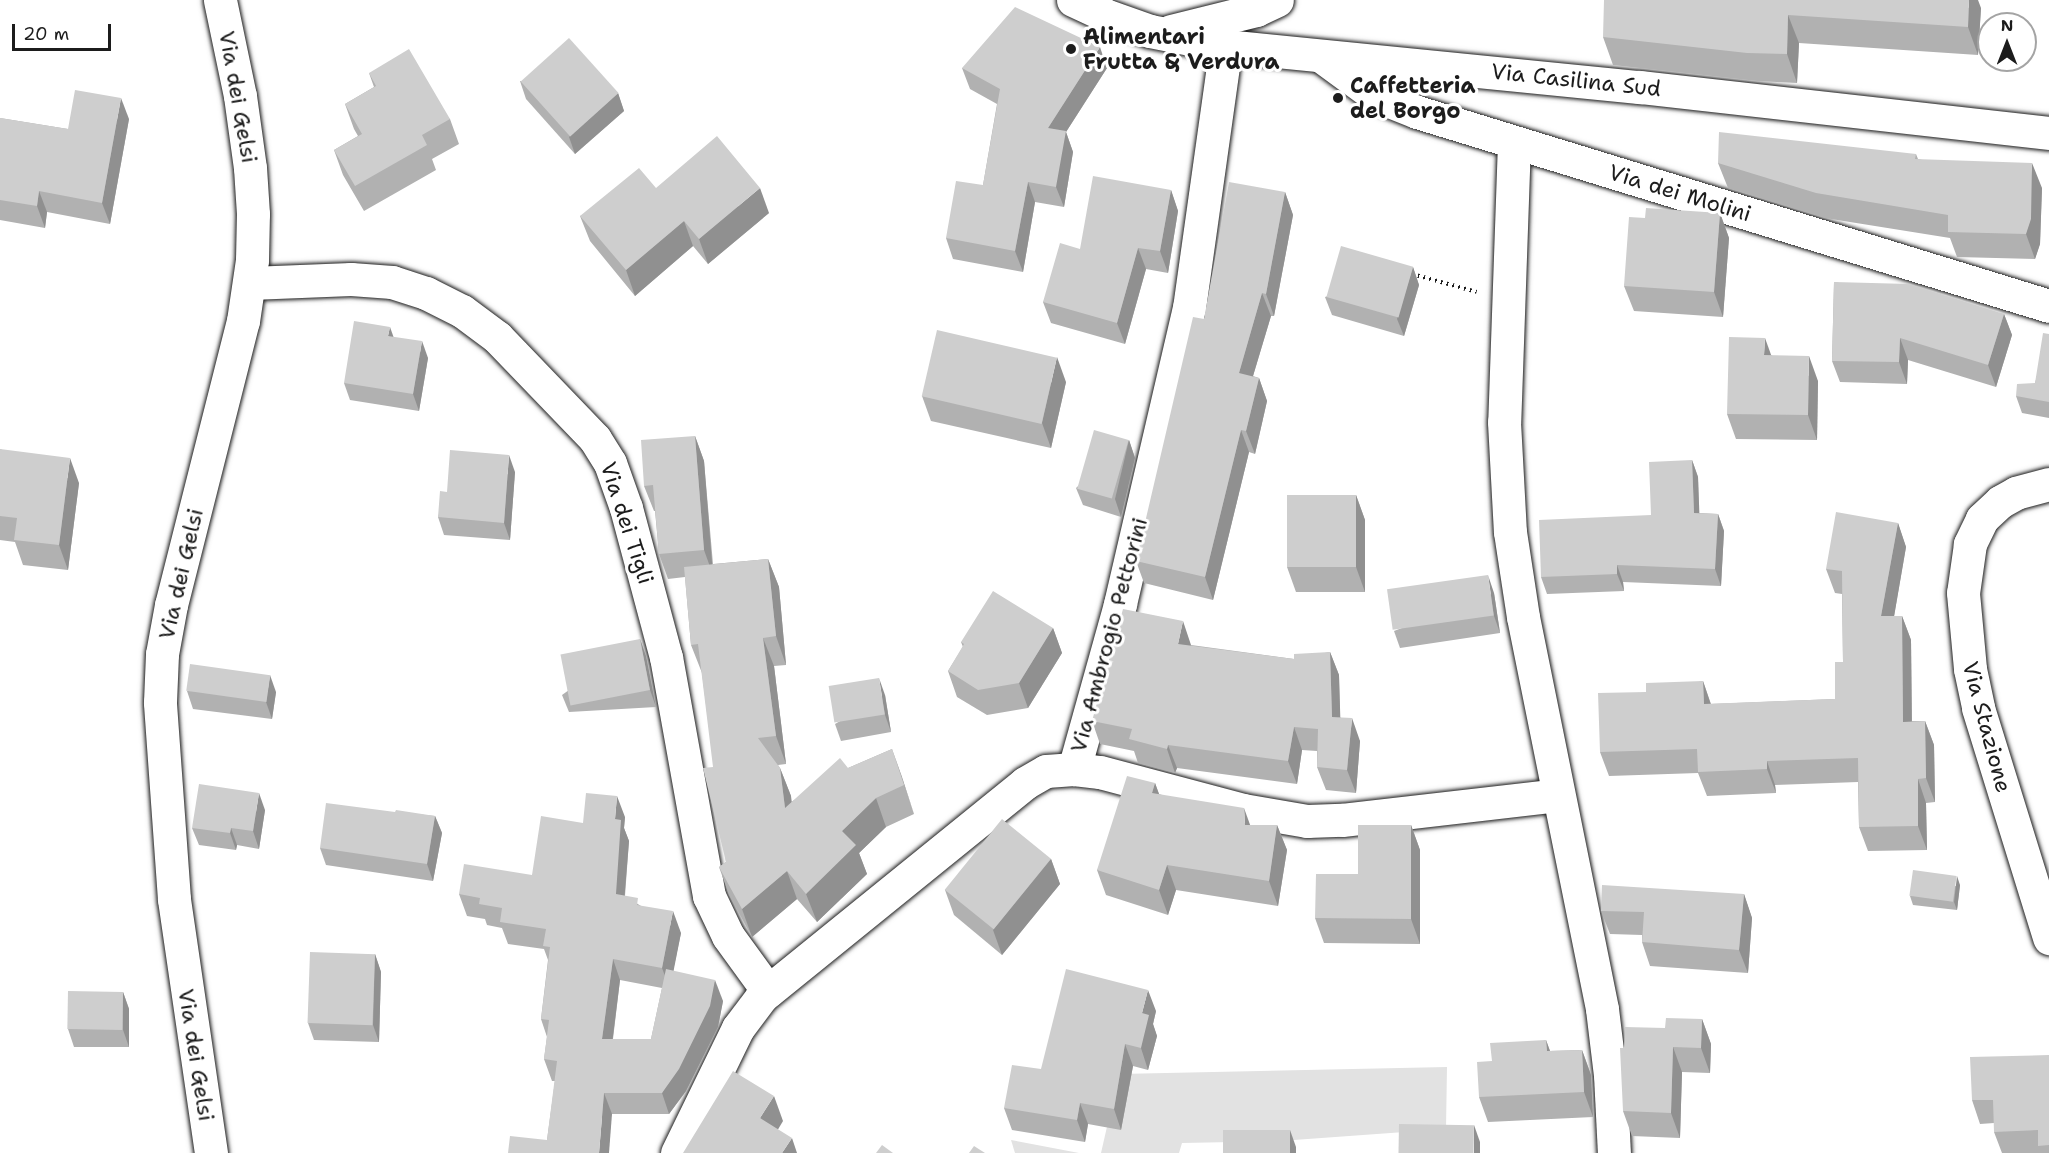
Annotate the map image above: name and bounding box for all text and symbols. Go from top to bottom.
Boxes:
scale bar [15,12,114,50]
north arrow [1977,12,2037,72]
text: N [2001,15,2013,36]
text: 20 m [23,22,69,46]
place label: Alimentari Frutta & Verdura [1083,23,1280,74]
street label: Via dei Gelsi [213,29,263,165]
marker: Alimentari Frutta & Verdura [1064,42,1078,56]
street label: Via Casilina Sud [1490,58,1662,102]
place label: Caffetteria del Borgo [1350,72,1475,124]
marker: Caffetteria del Borgo [1331,91,1345,105]
street label: Via dei Molini [1606,159,1754,227]
street label: Via dei Tigli [595,459,659,587]
street label: Via dei Gelsi [153,506,209,642]
street label: Via Ambrogio Pettorini [1065,515,1153,755]
street label: Via Stazione [1957,659,2017,795]
street label: Via dei Gelsi [173,987,219,1123]

